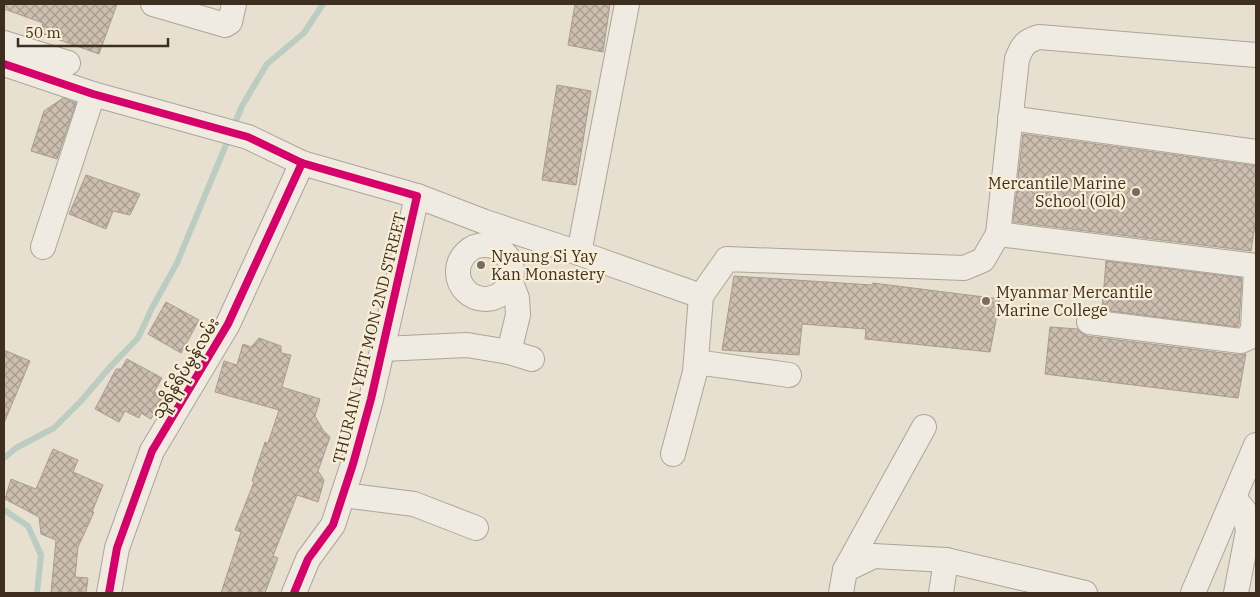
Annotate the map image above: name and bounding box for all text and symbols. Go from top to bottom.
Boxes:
scale bar [18,15,168,47]
text: 50 m [25,23,61,42]
place label: Mercantile Marine School (Old) [988,173,1126,211]
marker: Mercantile Marine School (Old) [1130,186,1142,198]
street label: THURAIN YEIT MON 2ND STREET [328,210,410,466]
place label: Nyaung Si Yay Kan Monastery [491,246,605,284]
marker: Nyaung Si Yay Kan Monastery [475,259,487,271]
place label: Myanmar Mercantile Marine College [996,282,1153,320]
marker: Myanmar Mercantile Marine College [980,295,992,307]
street label: သူရိန်ရိပ်မွန်လမ်း [146,313,227,425]

